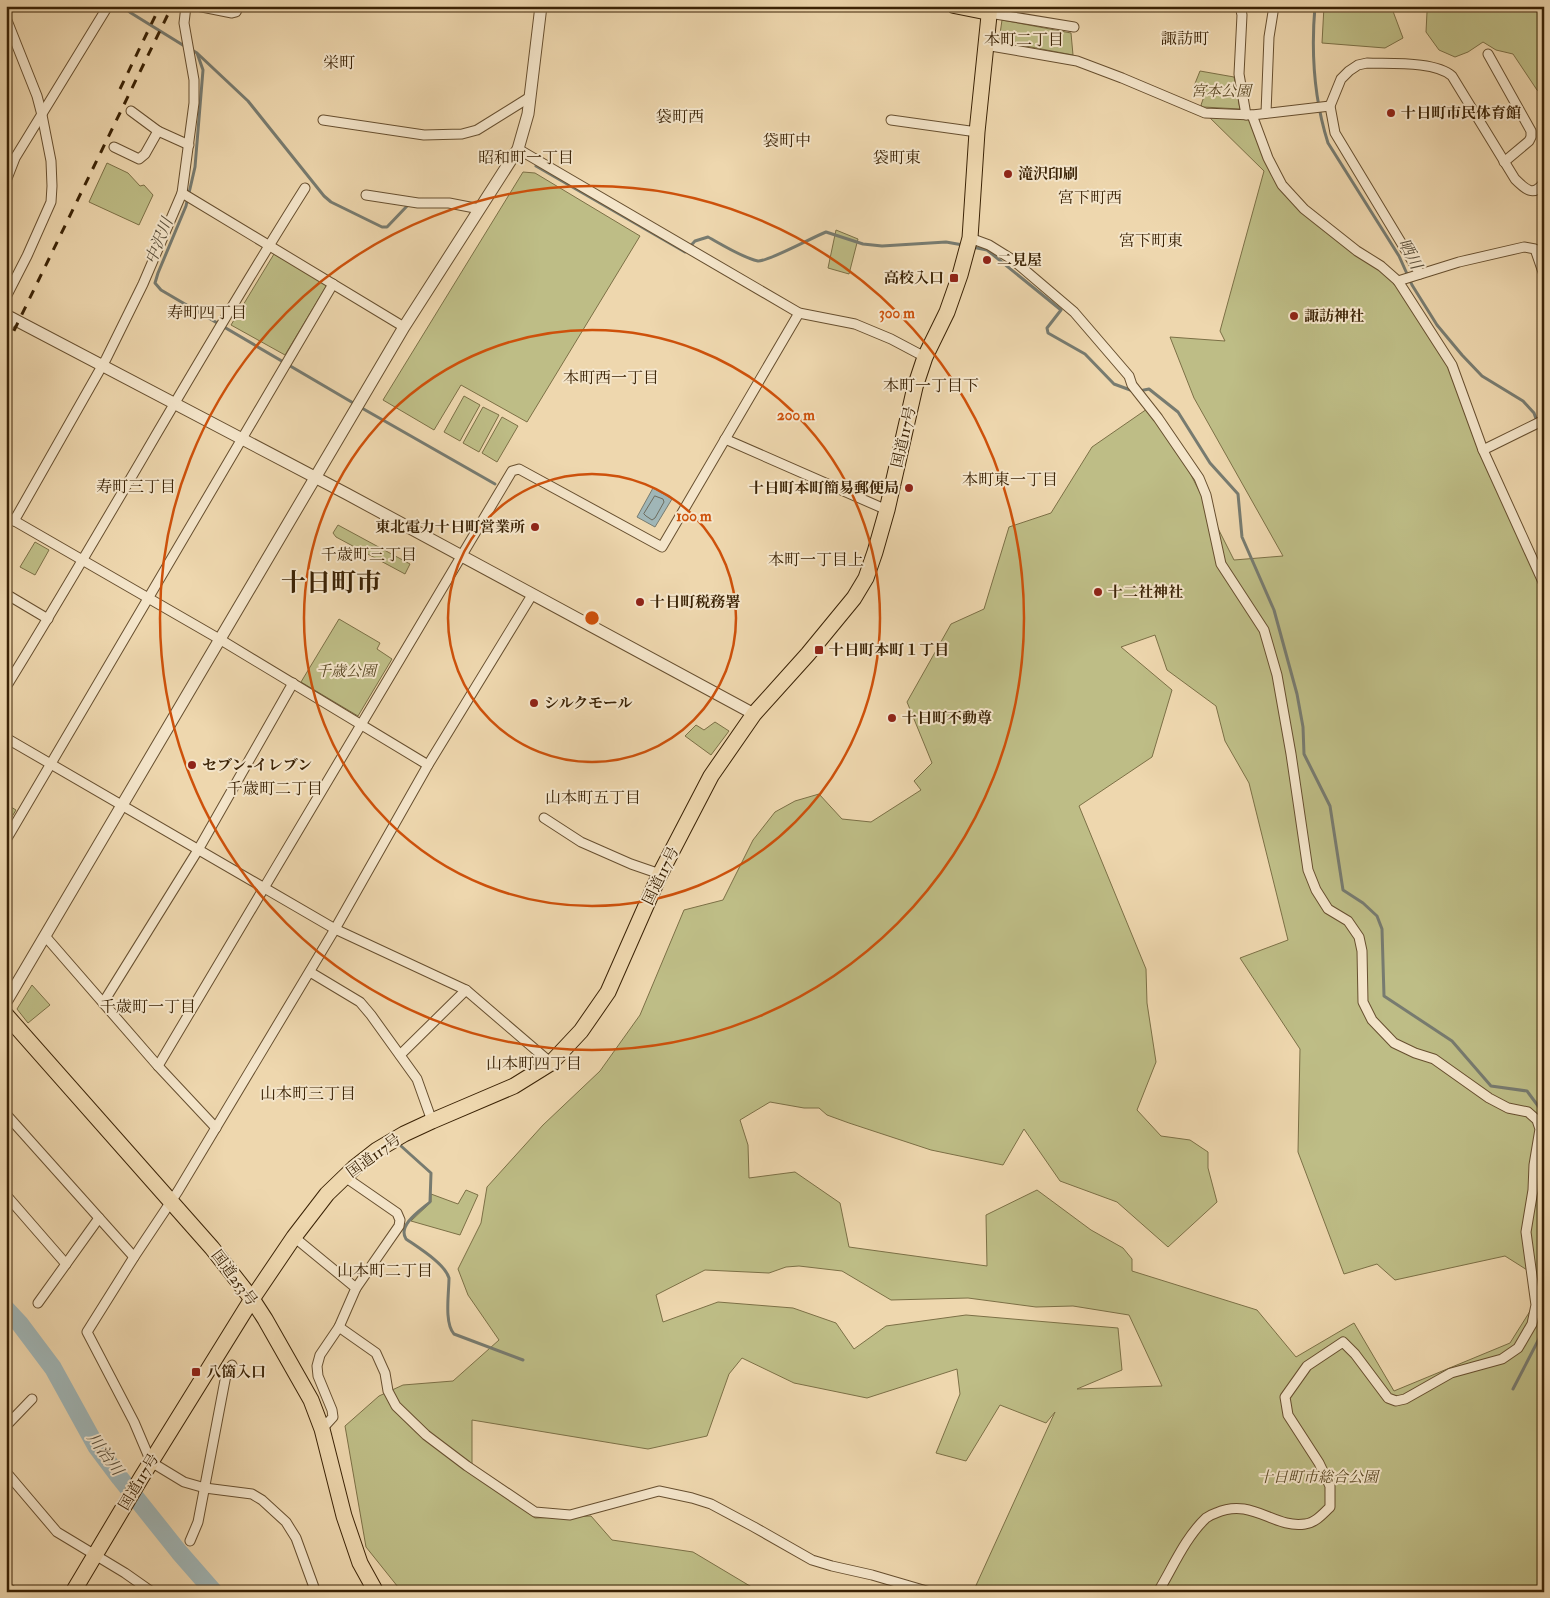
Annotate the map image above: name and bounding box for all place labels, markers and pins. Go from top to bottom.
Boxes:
place label: 十日町市民体育館 [1401,104,1521,123]
marker: 十日町市民体育館 [1385,107,1397,119]
place label: 滝沢印刷 [1018,165,1078,184]
marker: 滝沢印刷 [1002,168,1014,180]
place label: 二見屋 [997,251,1042,270]
marker: 二見屋 [981,254,993,266]
place label: 高校入口 [884,269,944,288]
marker: 高校入口 [948,272,960,284]
place label: 諏訪神社 [1304,307,1364,326]
marker: 諏訪神社 [1288,310,1300,322]
place label: 十日町本町簡易郵便局 [749,479,899,498]
marker: 十日町本町簡易郵便局 [903,482,915,494]
place label: 東北電力十日町営業所 [375,518,525,537]
marker: 東北電力十日町営業所 [529,521,541,533]
place label: 十二社神社 [1108,583,1183,602]
marker: 十二社神社 [1092,586,1104,598]
place label: 十日町税務署 [650,593,740,612]
marker: 十日町税務署 [634,596,646,608]
centre of rings [583,609,601,627]
place label: 十日町本町１丁目 [829,641,949,660]
marker: 十日町本町１丁目 [813,644,825,656]
place label: シルクモール [544,694,632,713]
marker: シルクモール [528,697,540,709]
place label: 十日町不動尊 [902,709,992,728]
marker: 十日町不動尊 [886,712,898,724]
place label: セブン-イレブン [202,756,312,775]
marker: セブン-イレブン [186,759,198,771]
place label: 八箇入口 [206,1363,266,1382]
marker: 八箇入口 [190,1366,202,1378]

